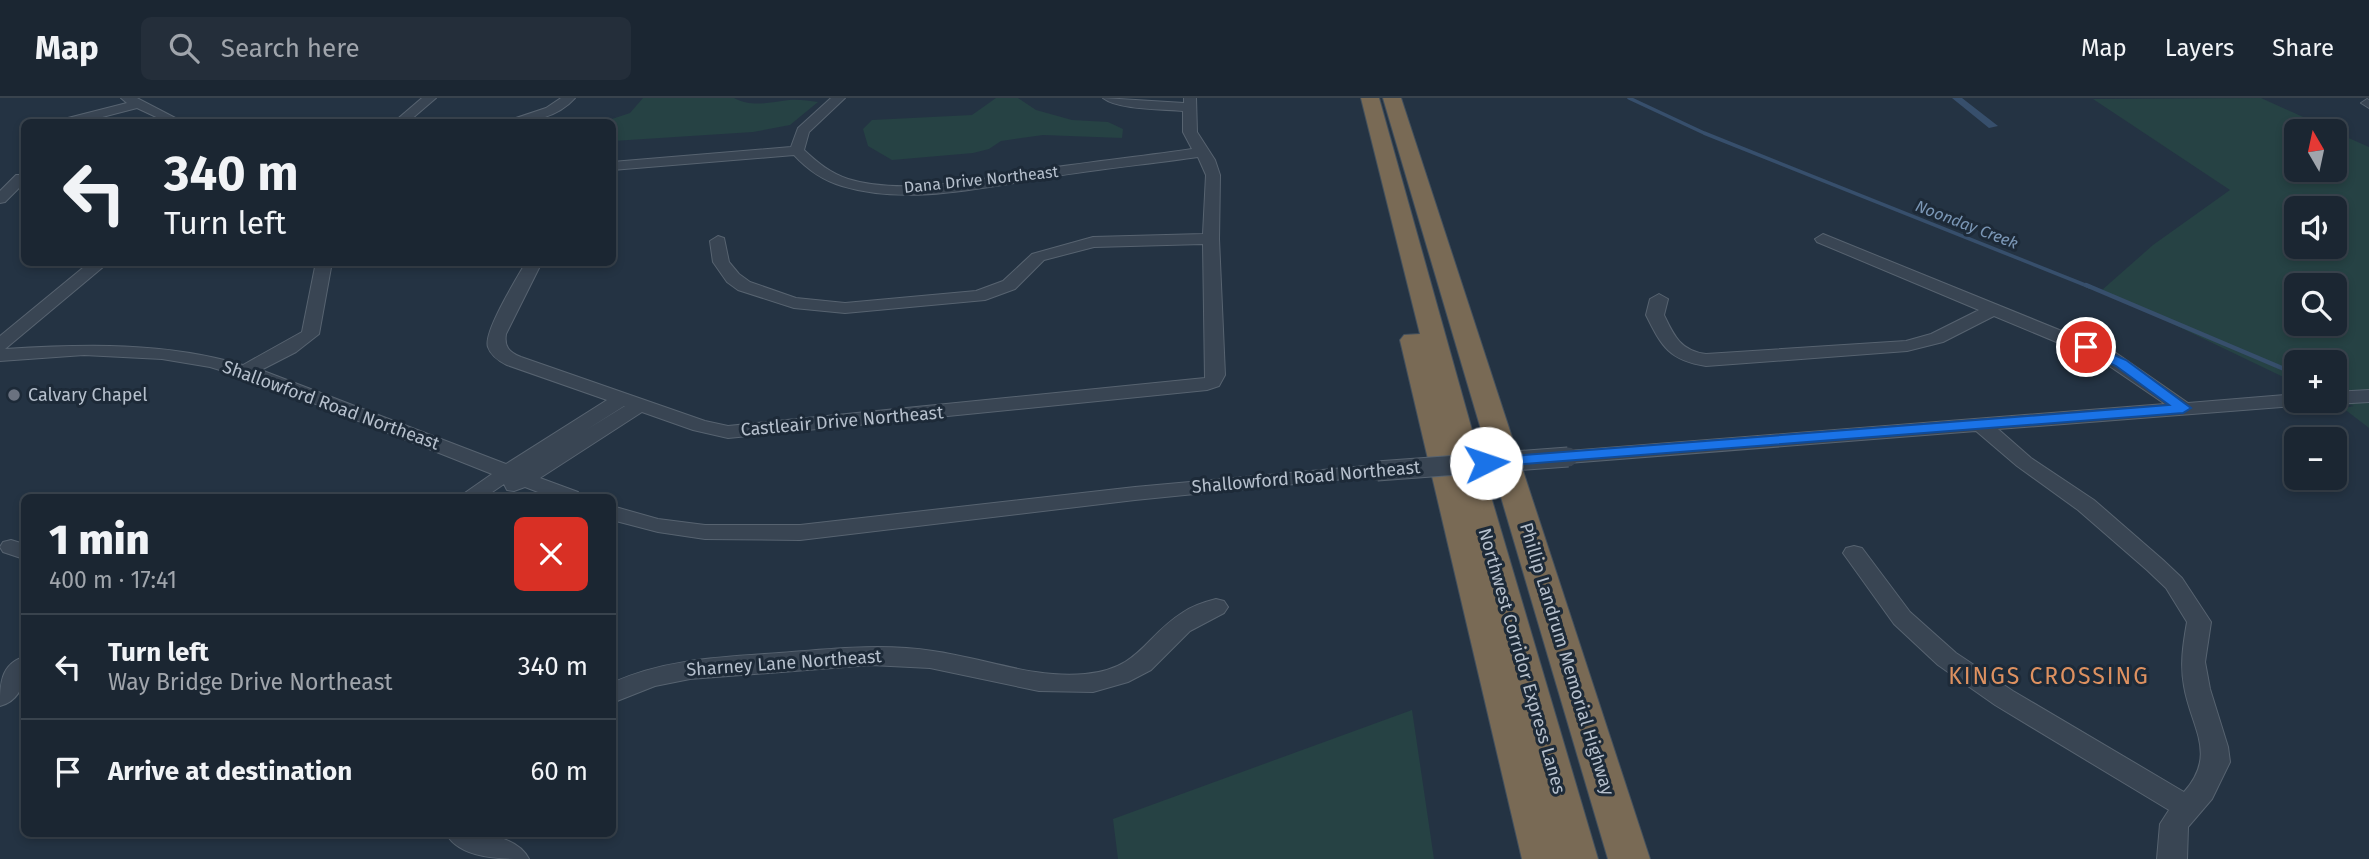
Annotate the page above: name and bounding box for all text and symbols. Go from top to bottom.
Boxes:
search box [141,17,631,80]
text: Map [35,28,99,68]
icon: search [165,29,203,67]
text: Search here [221,33,360,64]
text: Map [2081,34,2127,62]
text: Layers [2165,34,2234,62]
text: Share [2272,34,2334,62]
north arrow [2284,119,2347,182]
map controls [2284,119,2347,490]
text: 340 m [164,144,299,203]
icon: left [49,147,140,238]
street label: Dana Drive Northeast [903,162,1059,197]
water label: Noonday Creek [1913,196,2021,253]
button: sound [2284,196,2347,259]
text: Turn left [164,204,286,242]
button: search [2284,273,2347,336]
pin [2056,317,2116,377]
icon: arrive [2067,328,2105,366]
button: + [2284,350,2347,413]
street label: Shallowford Road Northeast [219,355,443,455]
place label: Calvary Chapel [28,384,148,406]
marker: Calvary Chapel [6,387,22,403]
street label: Castleair Drive Northeast [740,401,945,441]
position arrow [1449,426,1523,500]
button: − [2284,427,2347,490]
street label: Shallowford Road Northeast [1191,456,1422,498]
text: 1 min [49,515,150,565]
button: close [514,517,588,591]
street label: Phillip Landrum Memorial Highway [1515,520,1619,798]
street label: Northwest Corridor Express Lanes [1473,526,1571,796]
text: 400 m · 17:41 [49,566,177,594]
text: Turn left [108,637,209,668]
street label: Sharney Lane Northeast [686,645,883,681]
icon: left [49,648,87,686]
text: 340 m [518,651,588,682]
district label: KINGS CROSSING [1948,662,2150,690]
text: Way Bridge Drive Northeast [108,668,393,696]
icon: arrive [49,753,87,791]
text: Arrive at destination [108,756,352,787]
text: 60 m [530,756,588,787]

